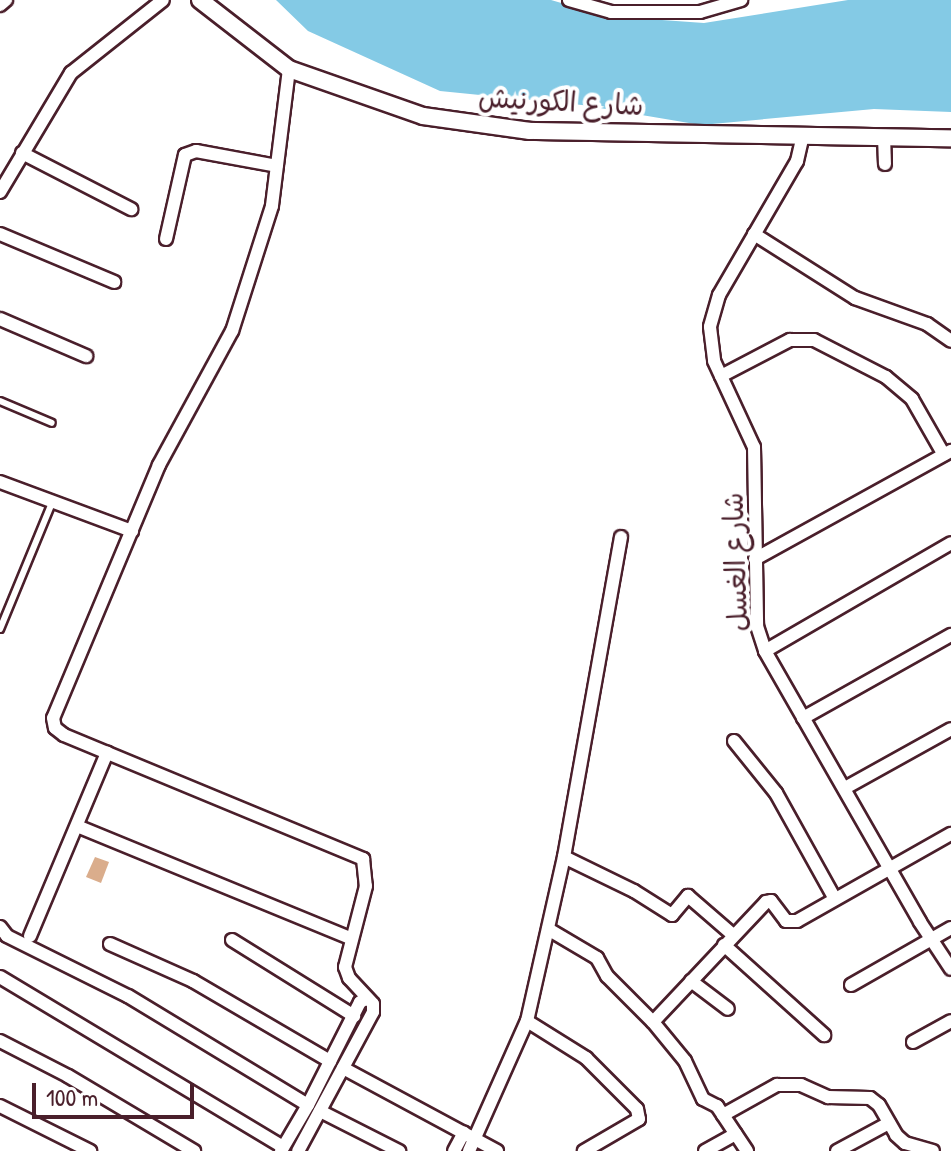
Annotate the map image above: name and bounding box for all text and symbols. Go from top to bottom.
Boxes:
street label: شارع الكورنيش [478,80,644,122]
street label: شارع الغسل [716,492,754,632]
scale bar [36,1067,198,1117]
text: 100 m [46,1081,98,1113]

